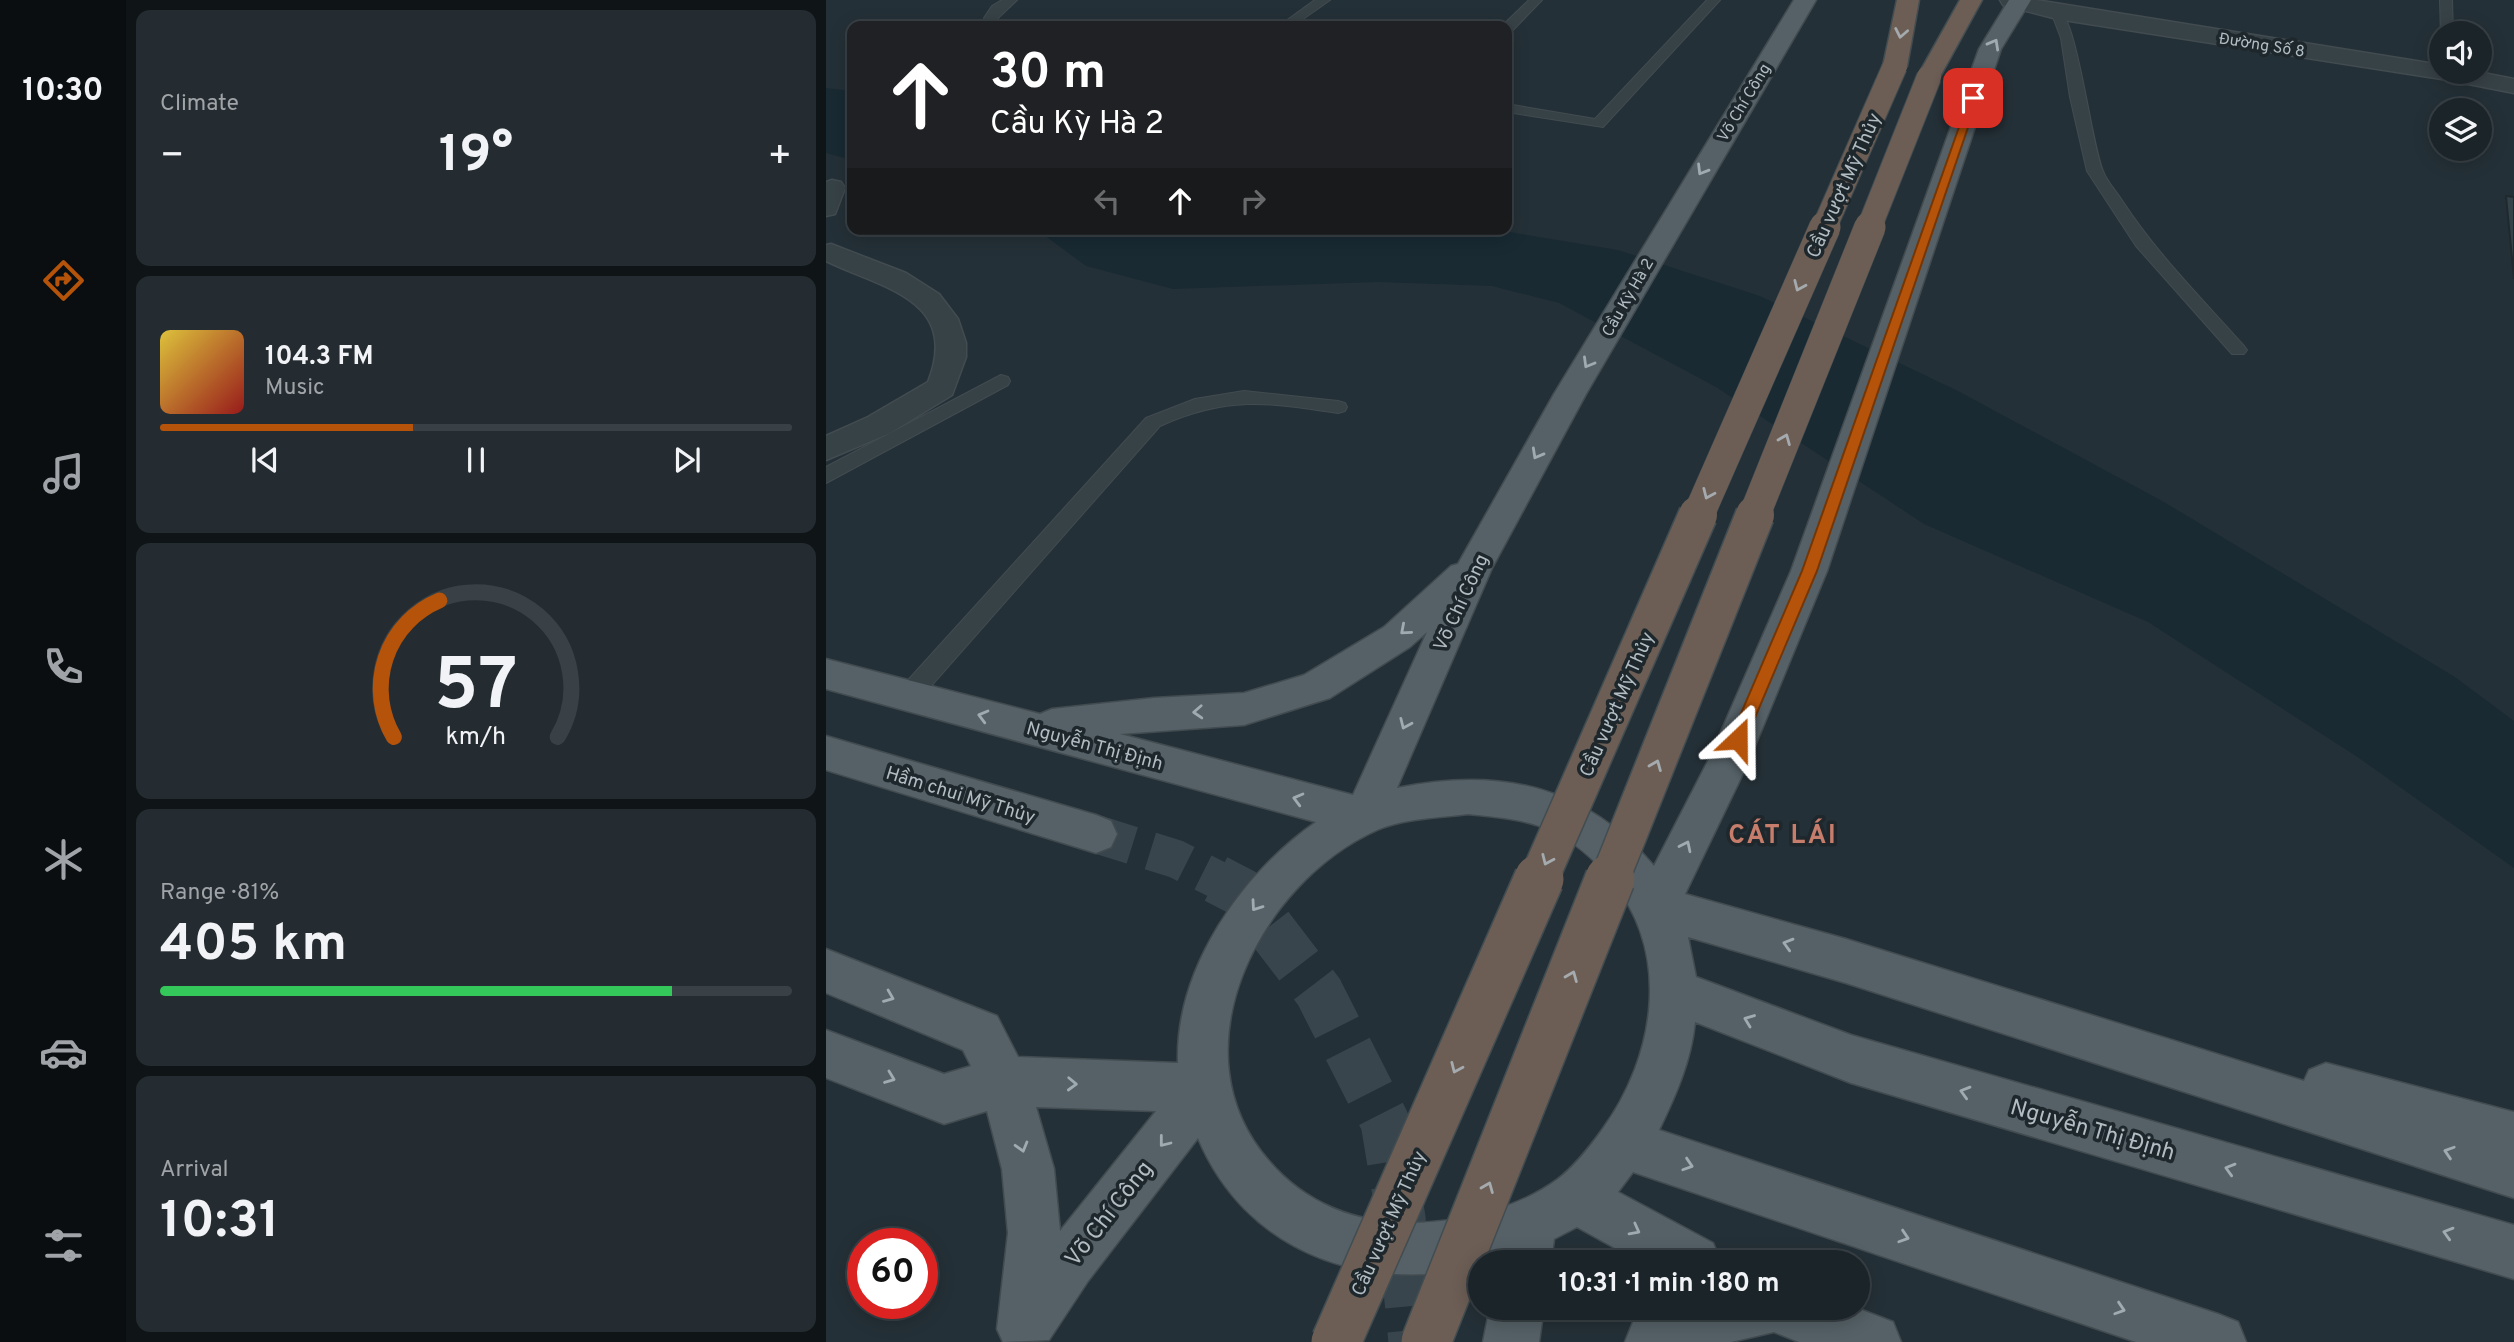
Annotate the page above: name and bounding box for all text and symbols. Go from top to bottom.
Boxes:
map controls [2429,21,2492,161]
button: sound [2429,21,2492,84]
one-way arrow [1895,27,1910,39]
street label: Đường Số 8 [2217,28,2306,63]
one-way arrow [1986,39,1999,52]
text: 30 m [990,44,1106,106]
icon: ahead [875,49,966,140]
street label: Võ Chí Công [1714,60,1776,146]
pin [1943,68,2003,128]
text: 10:30 [22,72,104,112]
icon: arrive [1954,79,1992,117]
text: Climate [160,90,239,119]
button: layers [2429,98,2492,161]
text: Cầu Kỳ Hà 2 [990,105,1164,145]
street label: Cầu vượt Mỹ Thủy [1802,110,1888,262]
text: 19° [439,124,513,190]
text: − [160,133,185,182]
text: + [767,133,792,182]
one-way arrow [1698,162,1711,175]
icon: left [1088,182,1126,220]
icon: ahead [1161,182,1199,220]
icon: right [1234,182,1272,220]
street label: Cầu Kỳ Hà 2 [1597,255,1659,341]
icon: directions [39,256,88,305]
one-way arrow [1793,279,1807,291]
text: 104.3 FM [265,341,374,374]
one-way arrow [1584,356,1597,369]
text: Music [265,374,325,403]
one-way arrow [1776,434,1790,446]
icon: previous [246,441,284,479]
icon: pause [457,441,495,479]
icon: next [668,441,706,479]
one-way arrow [1532,447,1545,459]
icon: music [39,449,88,498]
one-way arrow [1702,487,1716,499]
street label: Võ Chí Công [1429,551,1495,655]
one-way arrow [1400,622,1413,634]
street label: Cầu vượt Mỹ Thủy [1575,629,1661,781]
icon: phone [39,642,88,691]
text: 57 [434,643,518,735]
position arrow [1701,702,1775,776]
one-way arrow [1192,704,1203,719]
one-way arrow [978,710,990,724]
street label: Nguyễn Thị Định [1024,716,1166,777]
one-way arrow [1399,717,1413,729]
text: km/h [446,722,506,754]
one-way arrow [1647,759,1661,771]
street label: Hầm chui Mỹ Thủy [883,762,1038,830]
one-way arrow [1292,793,1304,807]
district label: CÁT LÁI [1728,818,1838,853]
icon: climate [39,835,88,884]
one-way arrow [1678,841,1692,853]
one-way arrow [1541,852,1555,865]
text: Range · 81% [160,879,279,908]
one-way arrow [1252,898,1264,911]
text: 405 km [160,913,347,979]
one-way arrow [1782,938,1794,953]
one-way arrow [1563,971,1577,983]
one-way arrow [883,988,895,1002]
one-way arrow [1744,1014,1756,1028]
icon: car [39,1028,88,1077]
one-way arrow [1450,1061,1464,1073]
one-way arrow [883,1070,895,1084]
one-way arrow [1067,1076,1078,1091]
one-way arrow [1959,1085,1971,1100]
street label: Nguyễn Thị Định [2007,1093,2178,1169]
one-way arrow [1159,1134,1172,1146]
one-way arrow [1013,1141,1028,1153]
one-way arrow [2443,1145,2455,1160]
street label: Cầu vượt Mỹ Thủy [1347,1148,1433,1300]
text: Arrival [160,1156,229,1185]
street label: Võ Chí Công [1060,1156,1160,1273]
one-way arrow [1682,1157,1694,1171]
one-way arrow [2224,1163,2236,1178]
one-way arrow [1479,1182,1493,1194]
text: 10:31 [160,1190,280,1256]
icon: filters [39,1221,88,1270]
one-way arrow [1628,1222,1640,1235]
one-way arrow [2443,1227,2455,1241]
speed limit sign: 60 [847,1228,938,1319]
one-way arrow [1898,1229,1910,1243]
text: 10:31 · 1 min · 180 m [1559,1268,1779,1301]
one-way arrow [2114,1301,2126,1315]

